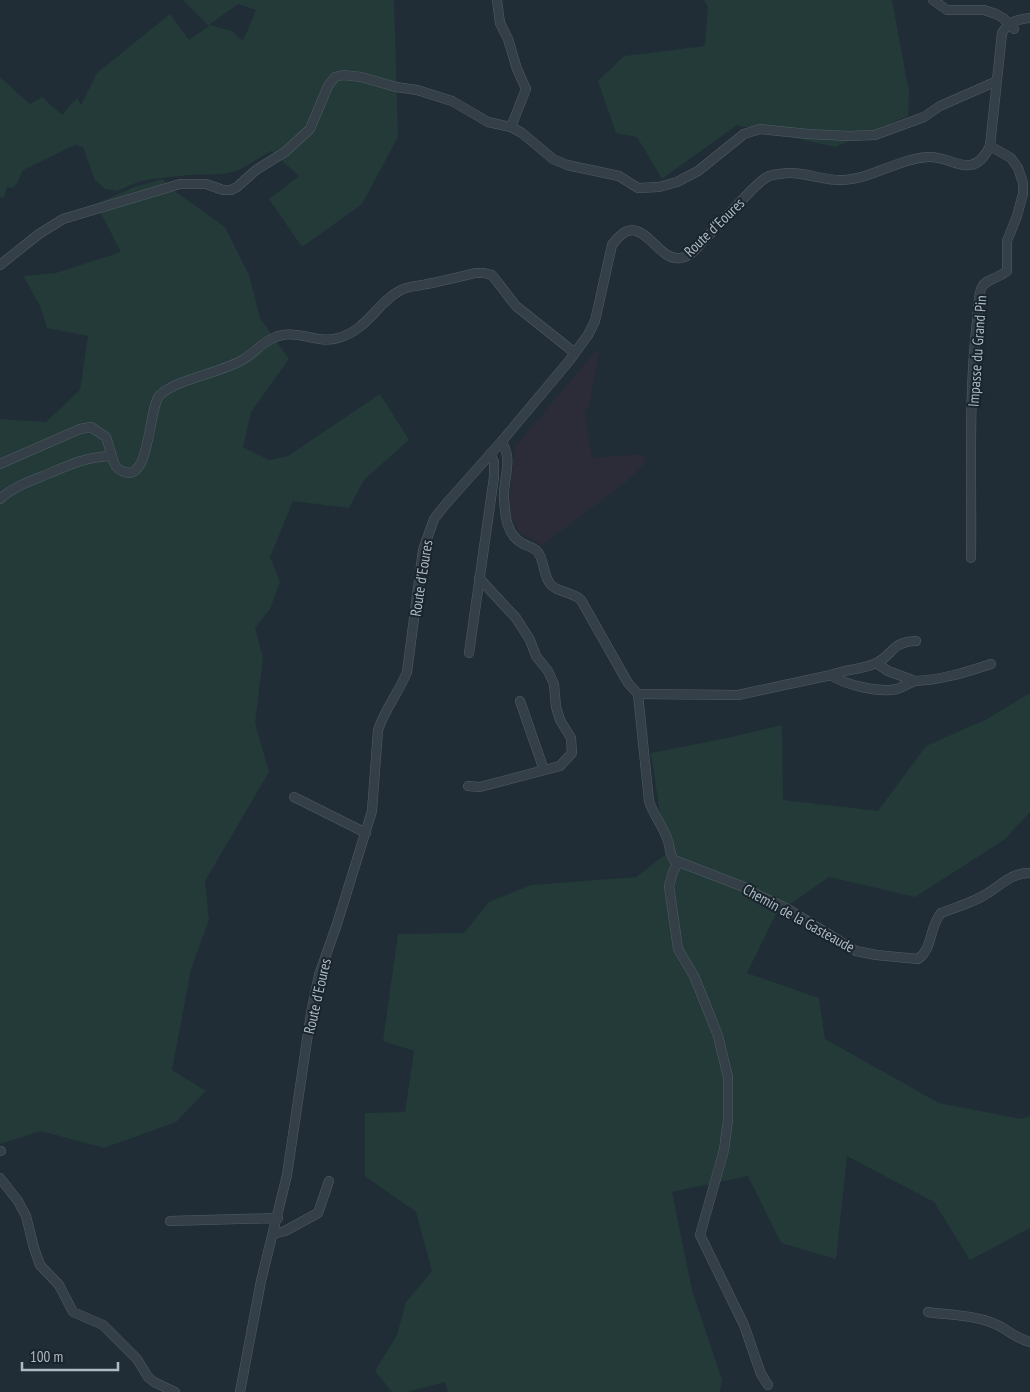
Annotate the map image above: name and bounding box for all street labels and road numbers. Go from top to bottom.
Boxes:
street label: Route d'Eoures [680,193,748,261]
street label: Impasse du Grand Pin [964,295,990,407]
street label: Route d'Eoures [406,538,436,618]
street label: Chemin de la Gasteaude [740,879,858,957]
street label: Route d'Eoures [299,956,335,1036]

